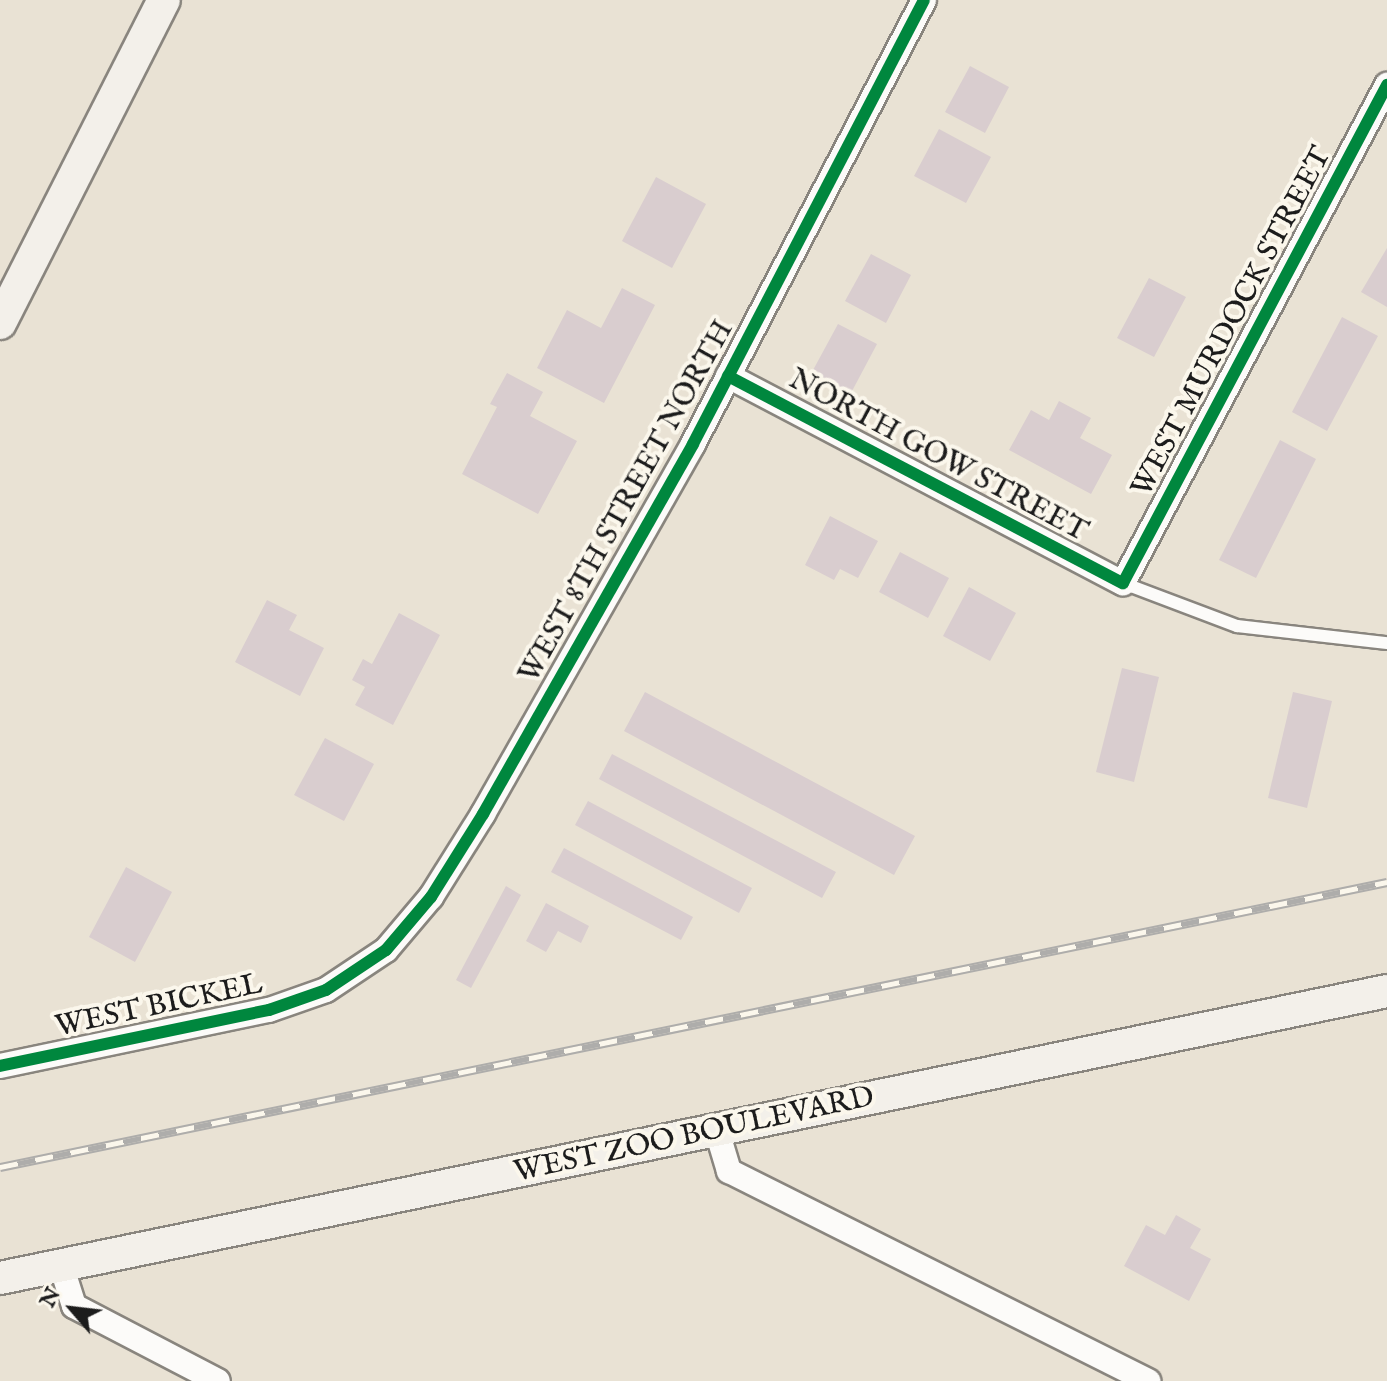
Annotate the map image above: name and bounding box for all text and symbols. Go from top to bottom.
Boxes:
street label: WEST MURDOCK STREET [1124,141,1340,503]
street label: WEST 8TH STREET NORTH [512,314,742,690]
street label: NORTH GOW STREET [782,362,1094,550]
street label: WEST BICKEL [52,966,266,1046]
street label: WEST ZOO BOULEVARD [511,1079,877,1191]
north arrow [32,1269,112,1349]
text: N [34,1283,68,1313]

